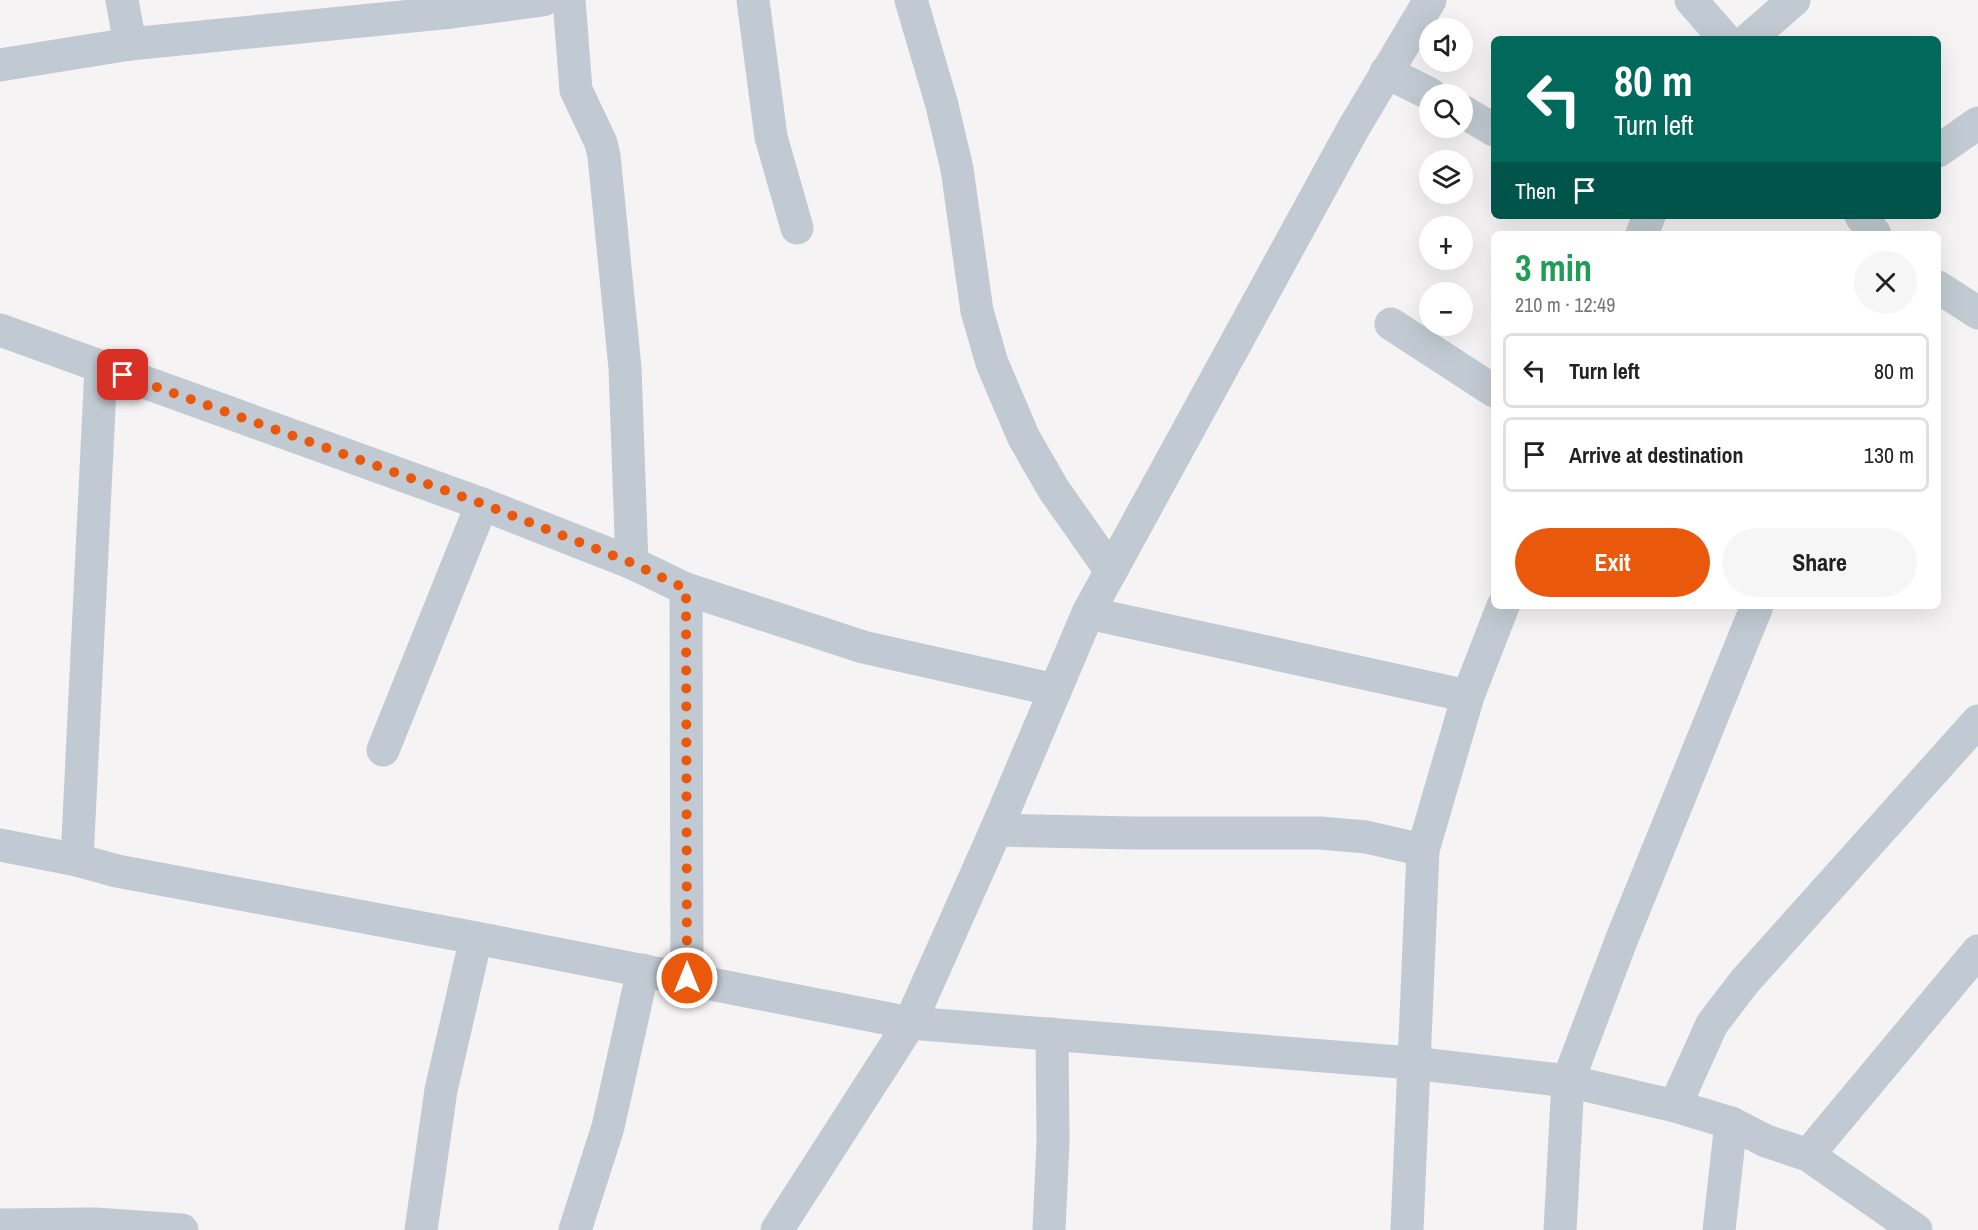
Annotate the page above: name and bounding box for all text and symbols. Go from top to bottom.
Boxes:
map controls [1419,18,1473,336]
button: sound [1419,18,1473,72]
text: 80 m [1614,53,1693,109]
icon: left [1515,60,1593,138]
button: search [1419,84,1473,138]
text: Turn left [1614,107,1693,143]
button: layers [1419,150,1473,204]
icon: arrive [1568,174,1601,207]
text: Then [1515,176,1556,206]
button: + [1419,216,1473,270]
text: 3 min [1515,244,1592,292]
button: close [1854,251,1917,314]
button: − [1419,282,1473,336]
text: 210 m · 12:49 [1515,291,1615,318]
pin [97,349,148,400]
icon: left [1518,354,1551,387]
text: Turn left [1569,356,1640,386]
text: 80 m [1874,356,1914,386]
icon: arrive [106,358,139,391]
icon: arrive [1518,438,1551,471]
text: Arrive at destination [1569,440,1743,470]
text: 130 m [1864,440,1914,470]
button: Exit [1515,528,1710,597]
button: Share [1722,528,1917,597]
position arrow [655,946,719,1010]

